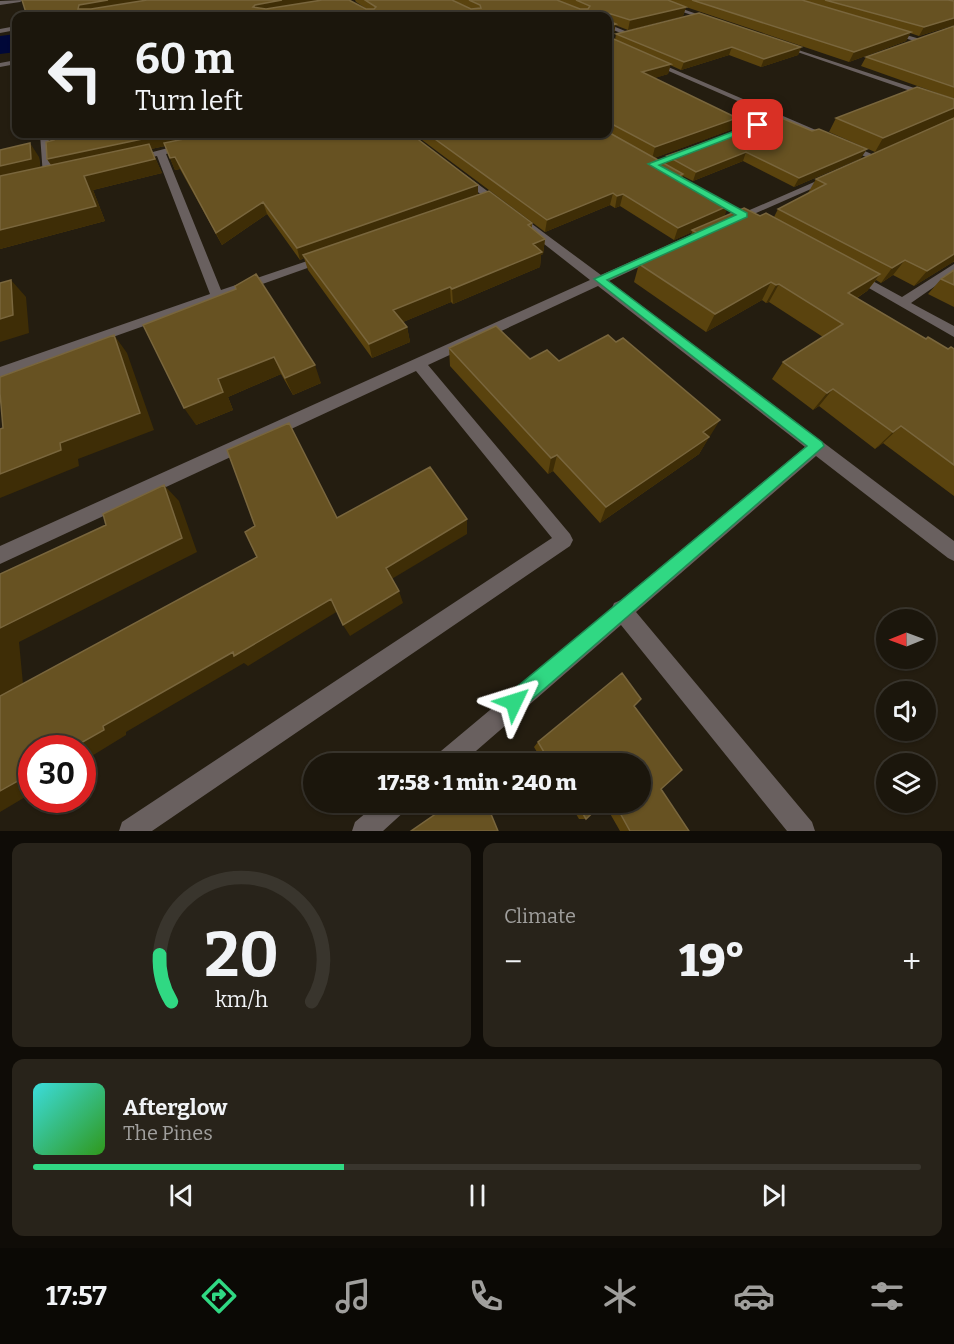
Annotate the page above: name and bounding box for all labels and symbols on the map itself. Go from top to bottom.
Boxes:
pin [732,99,783,150]
north arrow [876,609,936,669]
position arrow [482,670,546,734]
speed limit sign: 30 [18,735,96,813]

